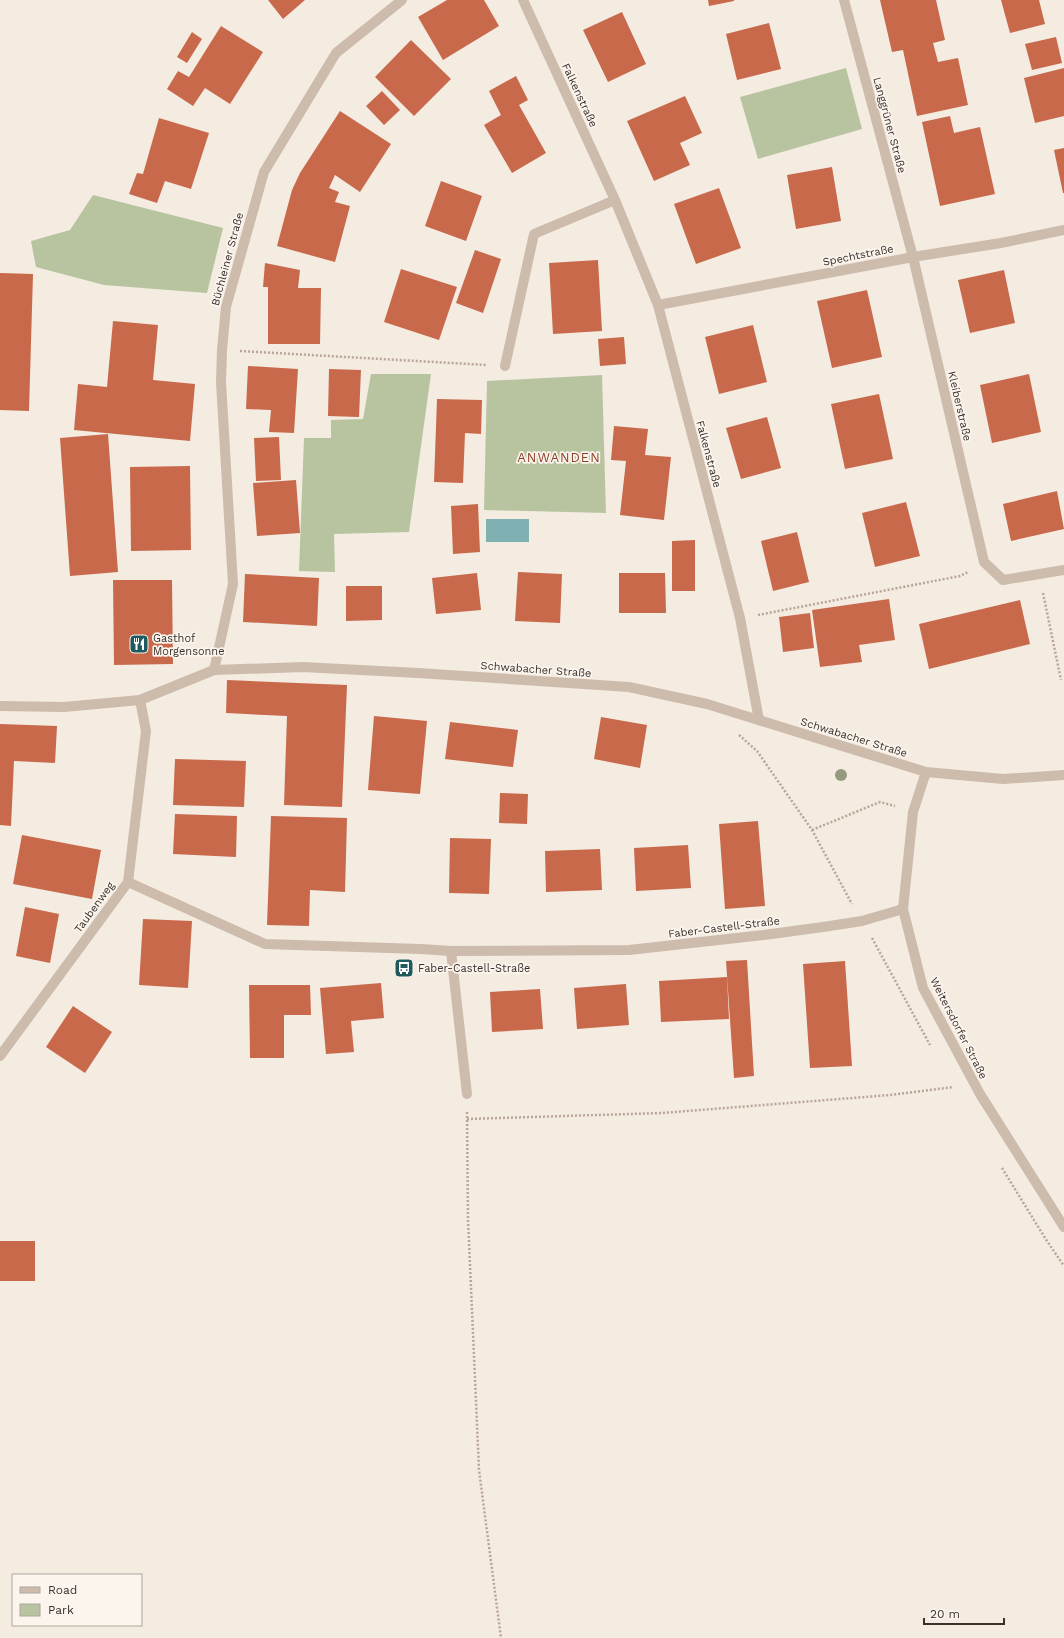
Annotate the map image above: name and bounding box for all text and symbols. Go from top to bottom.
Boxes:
street label: Falkenstraße [559,61,600,129]
street label: Langgrüner Straße [870,76,909,175]
street label: Büchleiner Straße [209,211,246,307]
street label: Spechtstraße [822,242,895,269]
street label: Kleiberstraße [945,370,974,442]
street label: Falkenstraße [693,419,724,489]
district label: ANWANDEN [517,450,601,465]
place label: Gasthof Morgensonne [153,632,225,658]
restaurant icon: Gasthof Morgensonne [128,633,150,655]
street label: Schwabacher Straße [480,659,592,680]
street label: Schwabacher Straße [799,715,909,760]
street label: Taubenweg [72,879,117,935]
street label: Faber-Castell-Straße [667,914,781,941]
bus stop icon: Faber-Castell-Straße [393,957,415,979]
place label: Faber-Castell-Straße [418,962,530,975]
street label: Weitersdorfer Straße [927,975,990,1081]
legend [12,1574,142,1626]
text: Road [48,1583,77,1597]
scale bar [924,1600,1004,1626]
text: Park [48,1603,74,1617]
text: 20 m [930,1607,960,1621]

